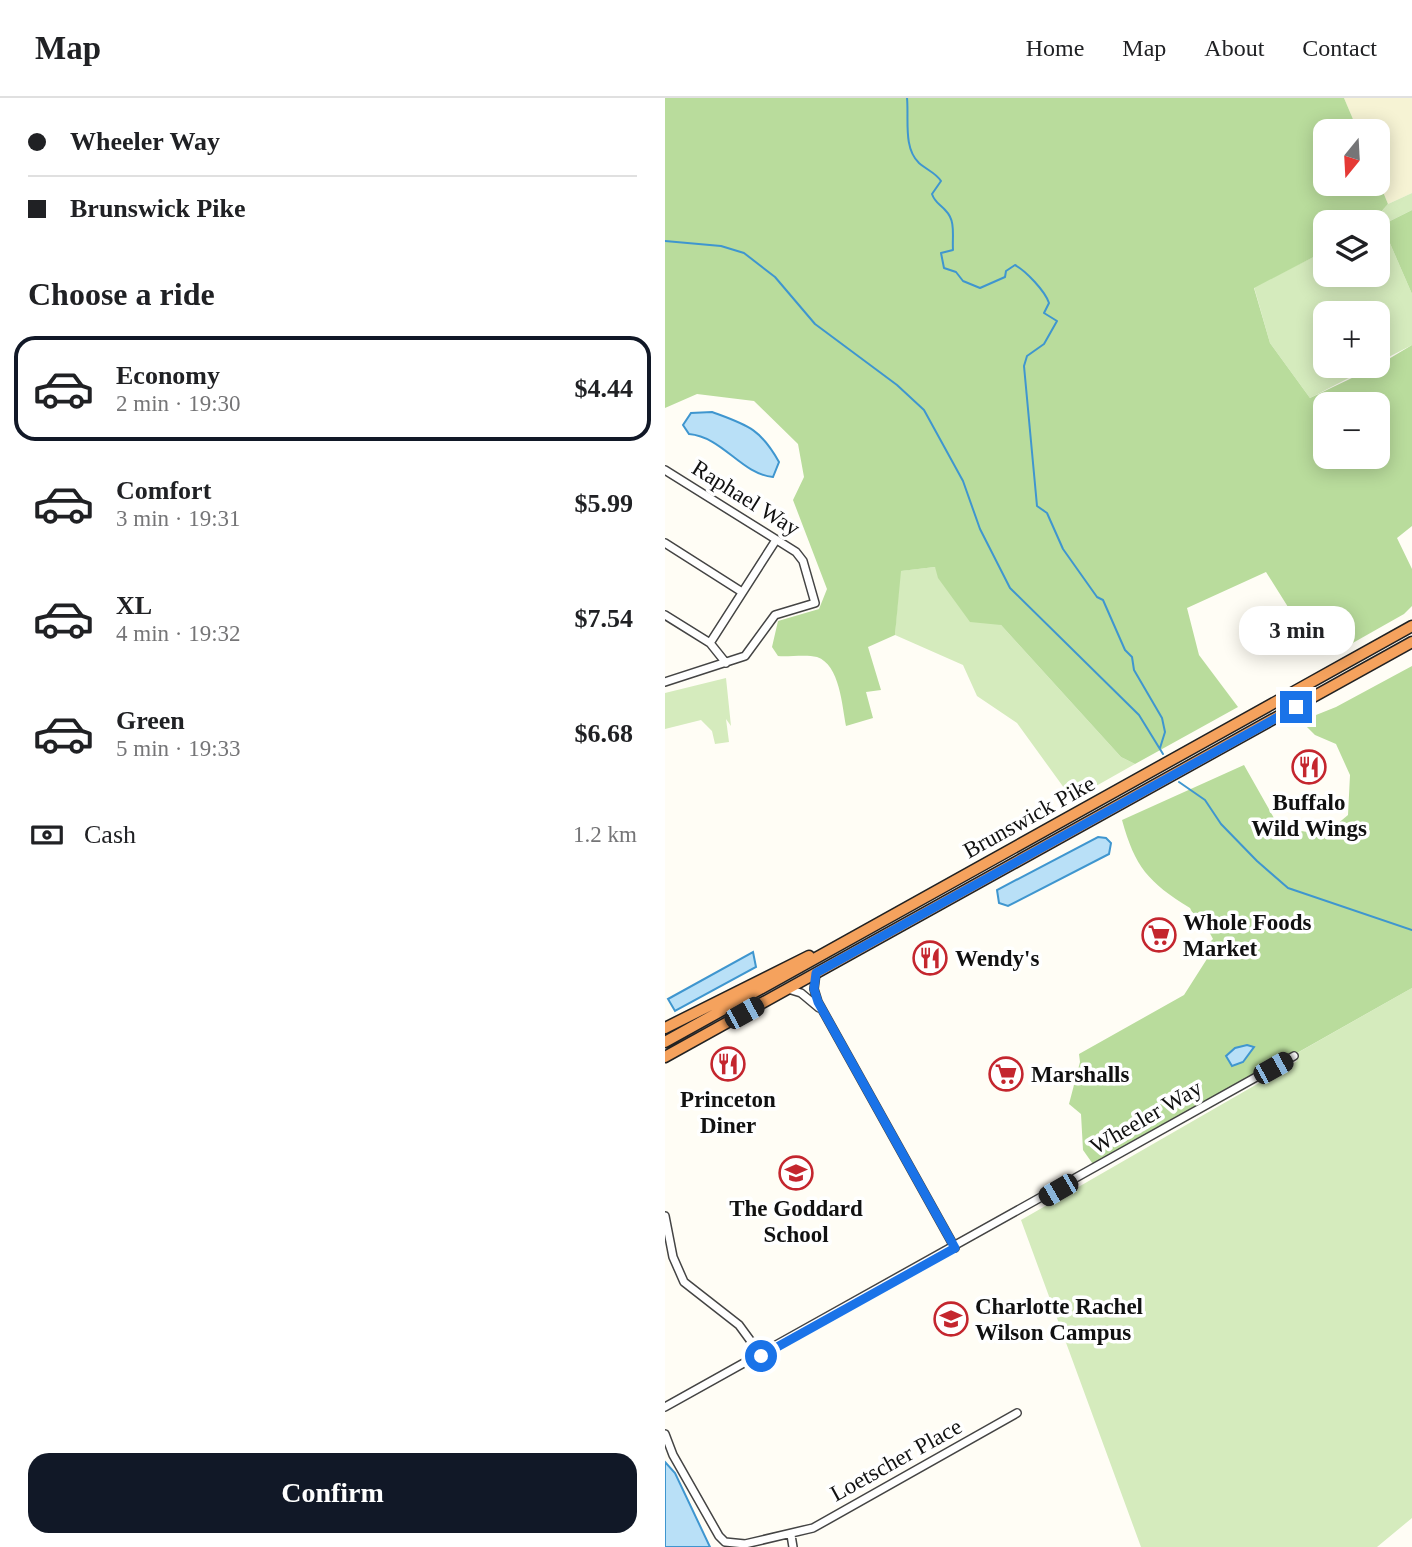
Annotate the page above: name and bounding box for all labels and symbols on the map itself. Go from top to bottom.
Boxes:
north arrow [1313,119,1389,196]
street label: Raphael Way [688,455,805,541]
callout: 3 min [1238,606,1354,654]
route end [1280,691,1312,723]
restaurant icon: Buffalo Wild Wings [1290,748,1328,786]
street label: Brunswick Pike [959,771,1099,863]
place label: Buffalo Wild Wings [1251,790,1367,841]
place label: Whole Foods Market [1183,910,1311,961]
supermarket icon: Whole Foods Market [1140,916,1178,954]
restaurant icon: Wendy's [911,939,949,977]
place label: Wendy's [955,946,1039,971]
car [721,994,768,1032]
restaurant icon: Princeton Diner [709,1045,747,1083]
car [1250,1049,1297,1087]
supermarket icon: Marshalls [987,1055,1025,1093]
place label: Marshalls [1031,1062,1129,1087]
street label: Wheeler Way [1086,1075,1207,1159]
place label: Princeton Diner [680,1087,776,1138]
school or university icon: The Goddard School [777,1154,815,1192]
car [1035,1170,1082,1210]
place label: The Goddard School [729,1196,863,1247]
place label: Charlotte Rachel Wilson Campus [975,1294,1143,1345]
school or university icon: Charlotte Rachel Wilson Campus [932,1300,970,1338]
route start [745,1340,777,1372]
street label: Loetscher Place [826,1414,966,1506]

